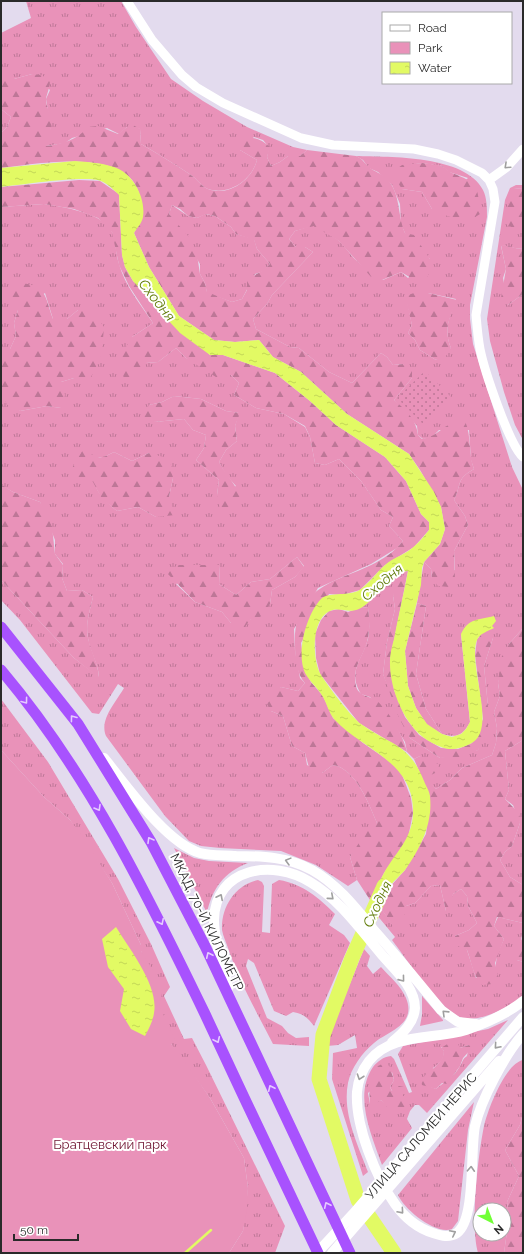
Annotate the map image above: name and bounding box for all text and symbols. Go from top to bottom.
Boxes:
legend [382,12,512,84]
text: Road [418,21,447,35]
text: Park [418,41,443,55]
text: Water [418,61,452,75]
one-way arrow [504,161,512,168]
water label: Сходня [135,276,179,324]
water label: Сходня [358,560,406,604]
one-way arrow [21,696,28,703]
one-way arrow [71,715,78,722]
one-way arrow [94,804,101,811]
one-way arrow [147,837,154,844]
street label: МКАД, 70-Й КИЛОМЕТР [167,851,247,993]
one-way arrow [284,857,291,866]
water label: Сходня [359,878,395,930]
one-way arrow [326,893,334,900]
one-way arrow [215,894,222,902]
one-way arrow [156,918,164,926]
one-way arrow [206,952,214,960]
one-way arrow [397,974,404,981]
one-way arrow [442,1010,450,1017]
one-way arrow [212,1035,220,1043]
one-way arrow [495,1041,502,1049]
street label: УЛИЦА САЛОМЕИ НЕРИС [362,1070,480,1202]
one-way arrow [357,1074,365,1081]
one-way arrow [268,1084,276,1092]
park label: Братцевский парк [53,1137,167,1152]
one-way arrow [466,1166,475,1172]
one-way arrow [324,1202,332,1209]
north arrow [472,1202,512,1242]
one-way arrow [396,1206,403,1214]
scale bar [14,1216,78,1242]
text: N [491,1221,506,1237]
text: 50 m [20,1223,48,1237]
one-way arrow [449,1230,456,1238]

